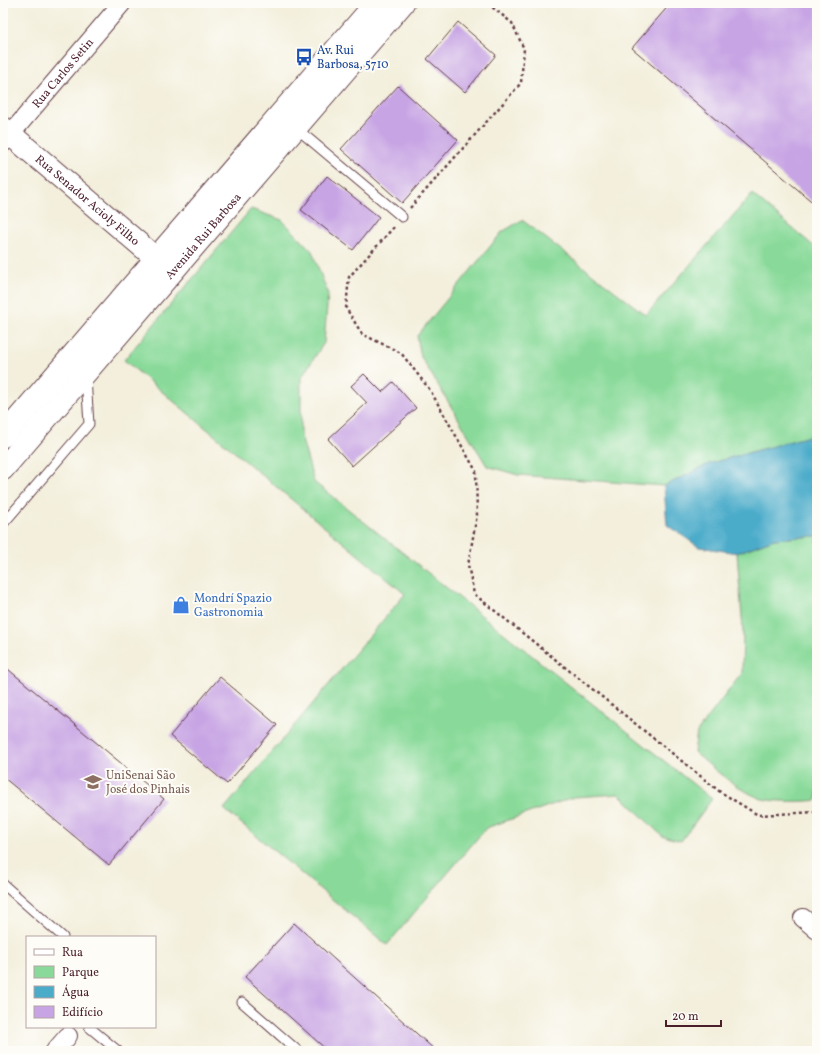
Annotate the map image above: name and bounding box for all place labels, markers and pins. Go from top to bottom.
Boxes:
place label: Av. Rui Barbosa, 5710 [317,43,389,73]
bus stop icon: Av. Rui Barbosa, 5710 [294,47,314,67]
place label: Mondrí Spazio Gastronomia [194,591,272,621]
shop icon: Mondrí Spazio Gastronomia [171,595,191,615]
place label: UniSenai São José dos Pinhais [106,768,190,798]
school or university icon: UniSenai São José dos Pinhais [83,772,103,792]

